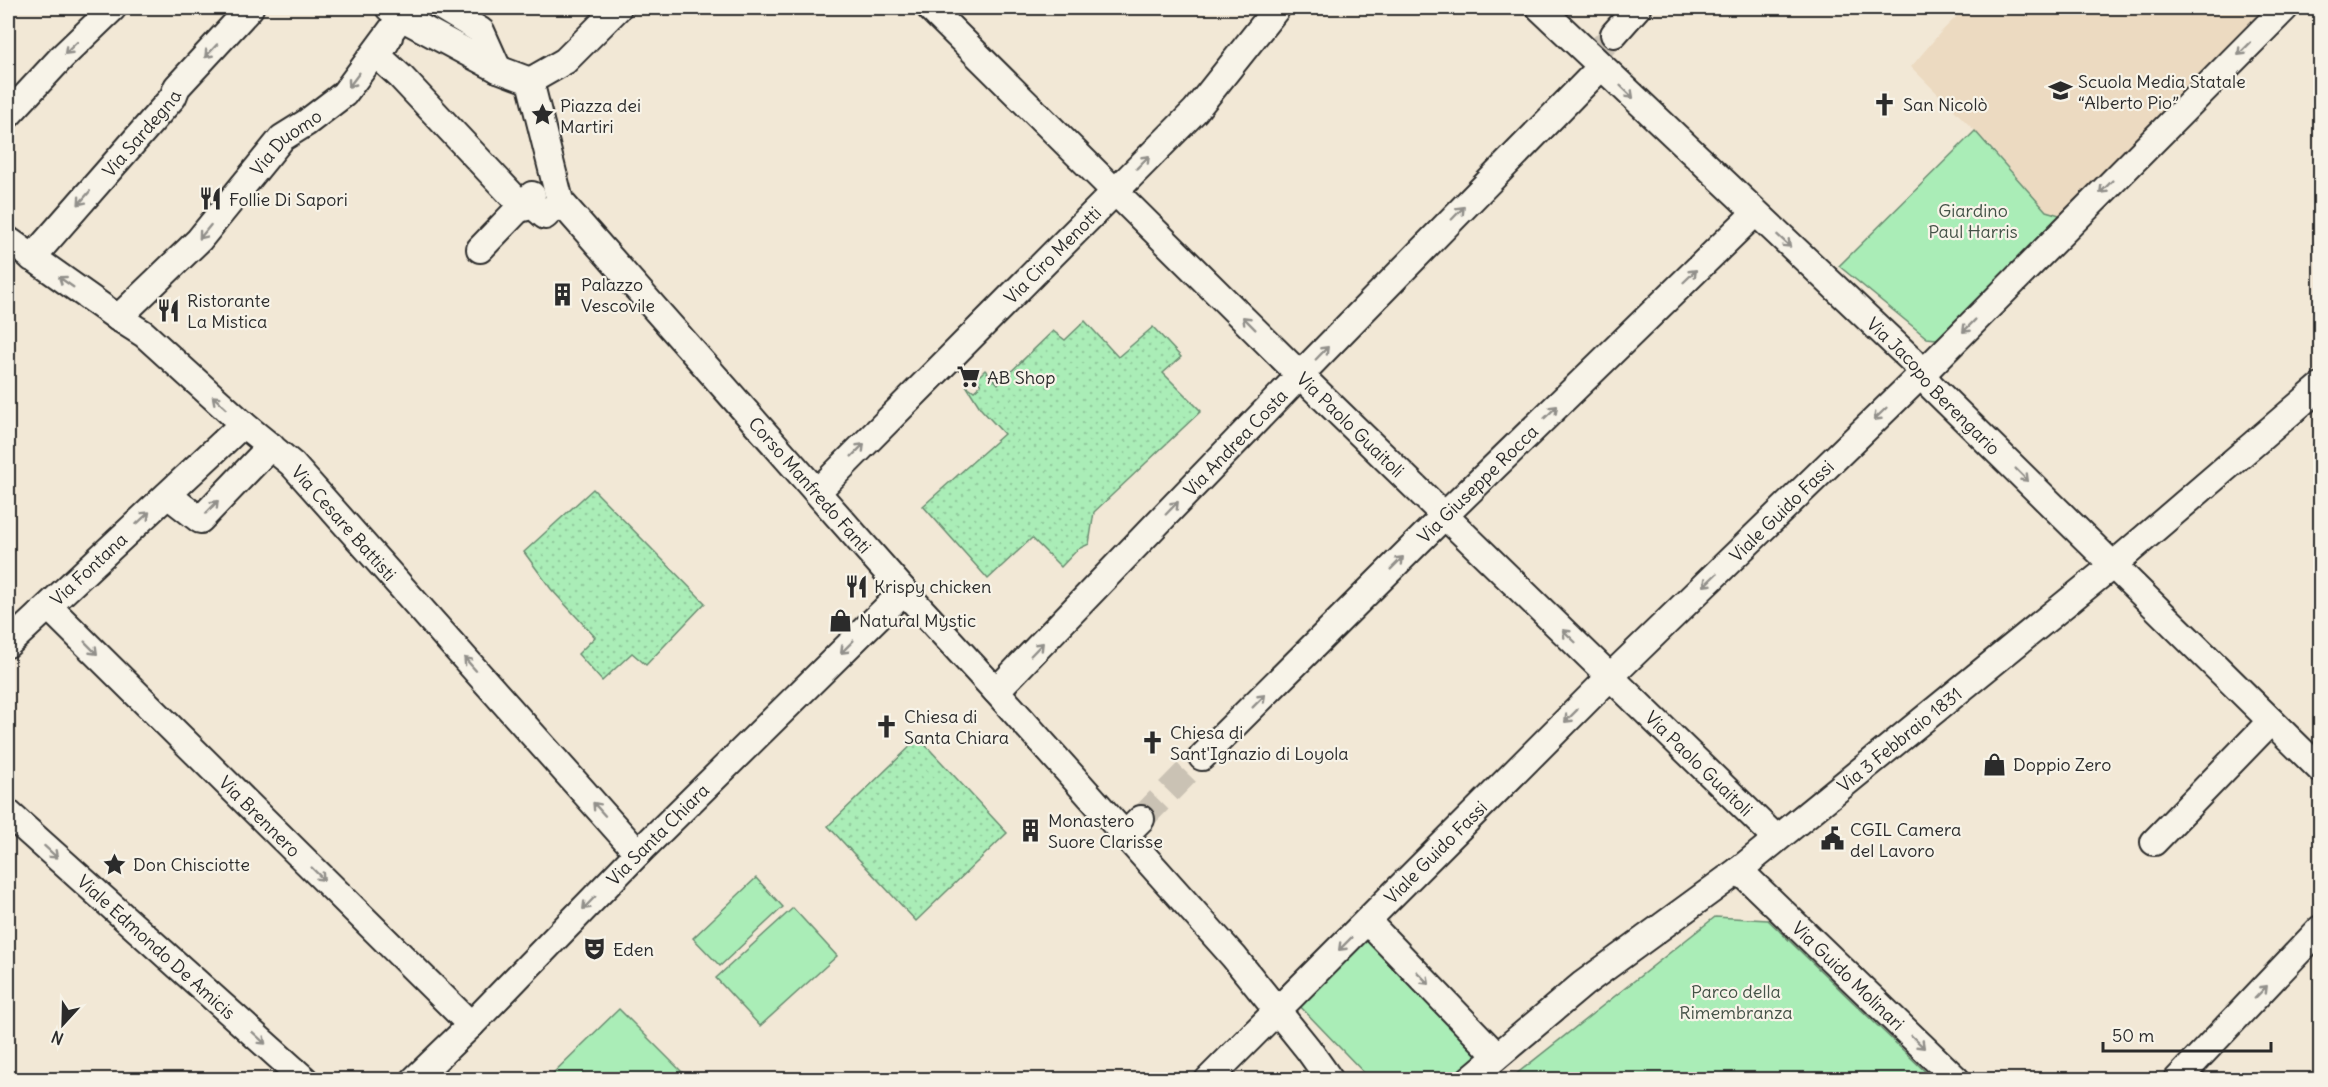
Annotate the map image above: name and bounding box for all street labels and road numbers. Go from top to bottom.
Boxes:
street label: Via Sardegna [97,87,186,181]
street label: Via Duomo [245,104,326,180]
street label: Via Ciro Menotti [999,201,1106,309]
street label: Via Jacopo Berengario [1862,312,2006,460]
street label: Via Paolo Guaitoli [1292,367,1409,482]
street label: Via Andrea Costa [1178,384,1292,501]
street label: Corso Manfredo Fanti [744,412,877,558]
street label: Via Giuseppe Rocca [1412,420,1542,548]
street label: Viale Guido Fassi [1724,455,1838,566]
street label: Via Cesare Battisti [287,460,402,585]
street label: Via Fontana [45,527,131,610]
street label: Via 3 Febbraio 1831 [1832,682,1966,797]
street label: Via Paolo Guaitoli [1641,706,1758,821]
street label: Via Brennero [214,771,306,862]
street label: Via Santa Chiara [602,778,713,890]
street label: Viale Guido Fassi [1379,796,1492,908]
street label: Viale Edmondo De Amicis [73,869,241,1024]
street label: Via Guido Molinari [1787,916,1909,1035]

